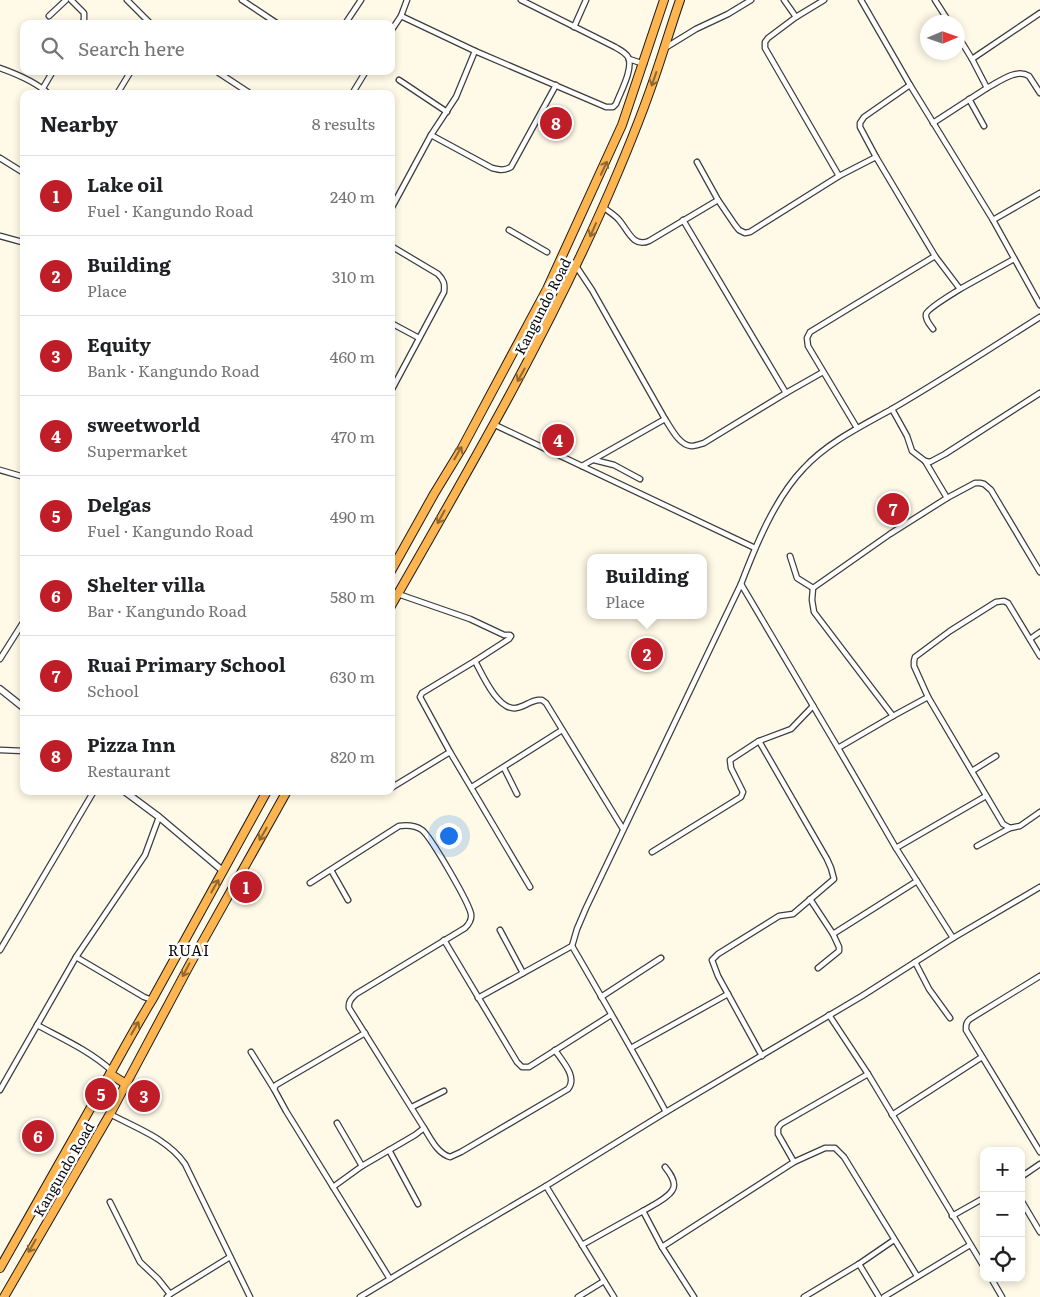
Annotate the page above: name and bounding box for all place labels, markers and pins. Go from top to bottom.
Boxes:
pin: 8 [540,104,572,142]
pin: 4 [542,421,574,459]
pin: 7 [877,490,909,528]
pin: 2 [631,635,663,673]
pin: 1 [230,868,262,906]
pin: 5 [85,1075,117,1113]
pin: 3 [128,1077,160,1115]
pin: 6 [22,1117,54,1155]

